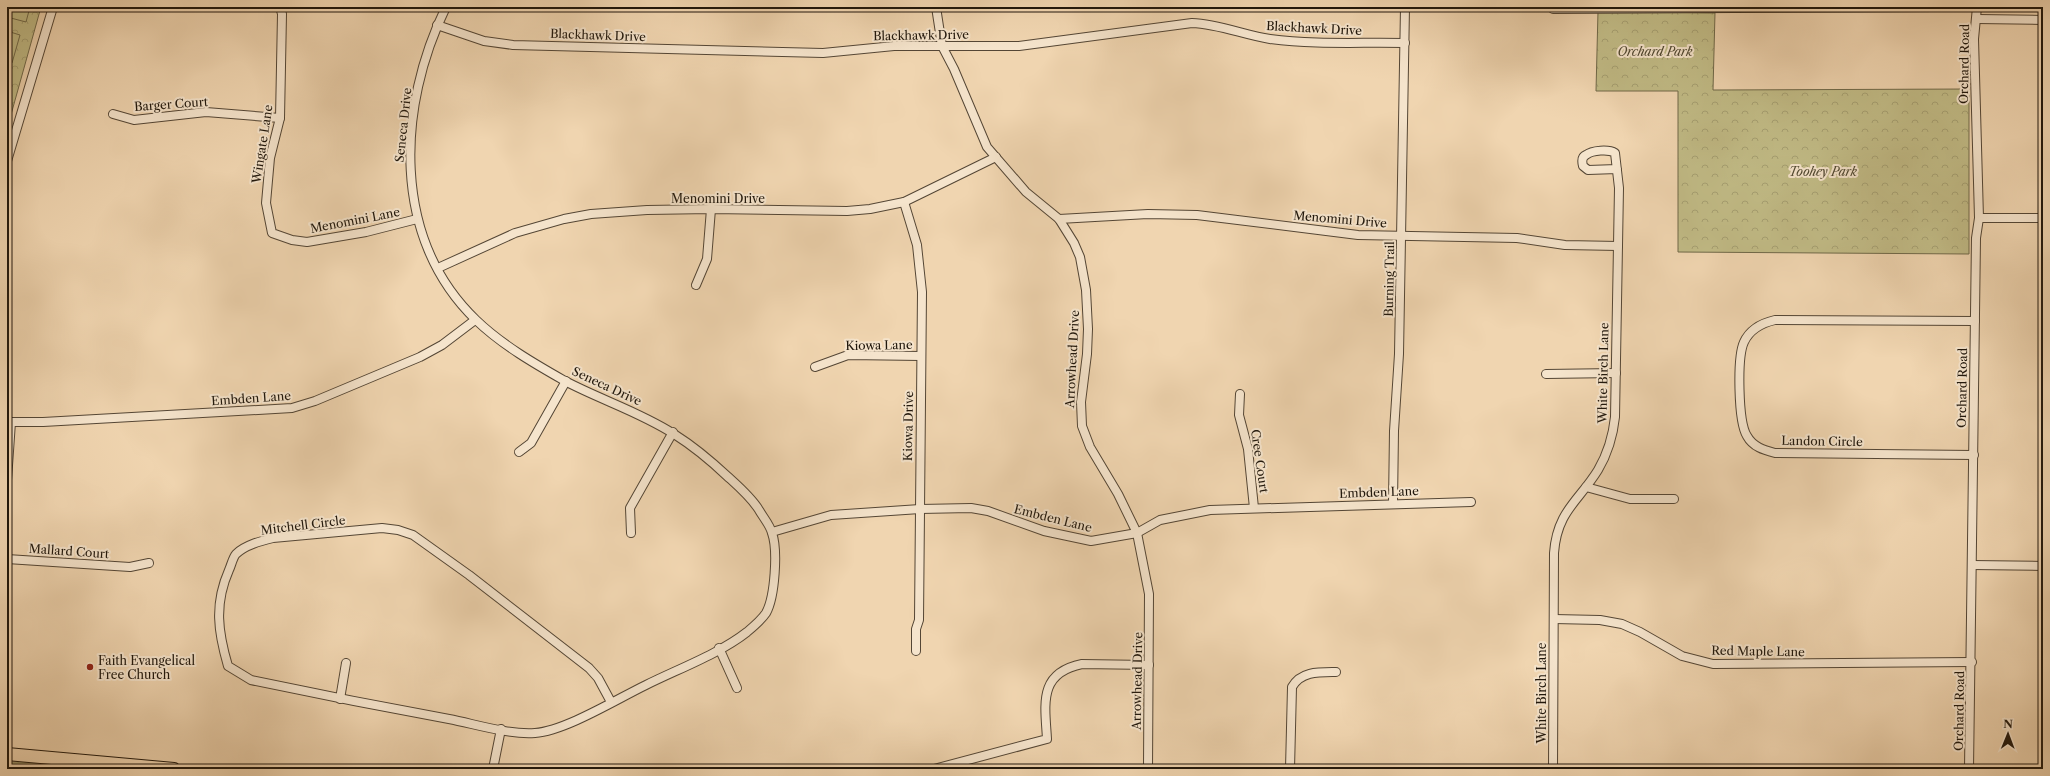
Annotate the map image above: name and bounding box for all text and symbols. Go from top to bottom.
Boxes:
street label: Blackhawk Drive [1266,18,1363,38]
street label: Orchard Road [1956,23,1972,104]
street label: Blackhawk Drive [550,26,646,44]
street label: Blackhawk Drive [873,27,969,43]
park label: Orchard Park [1617,44,1693,59]
street label: Seneca Drive [392,87,414,163]
street label: Barger Court [134,94,209,114]
street label: Wingate Lane [248,103,276,185]
park label: Toohey Park [1789,164,1858,179]
street label: Menomini Drive [671,191,765,206]
street label: Menomini Lane [309,204,401,236]
street label: Menomini Drive [1293,207,1388,231]
street label: Burning Trail [1381,241,1397,317]
street label: Arrowhead Drive [1062,309,1082,409]
street label: White Birch Lane [1595,322,1611,425]
street label: Kiowa Lane [845,337,913,353]
street label: Orchard Road [1954,347,1970,428]
street label: Seneca Drive [570,363,644,409]
street label: Embden Lane [211,388,292,408]
street label: Kiowa Drive [900,391,916,461]
street label: Cree Court [1248,428,1272,495]
street label: Landon Circle [1781,433,1863,449]
street label: Embden Lane [1339,483,1419,501]
street label: Embden Lane [1012,501,1094,535]
street label: Mitchell Circle [260,512,346,538]
street label: Mallard Court [28,541,110,561]
street label: Arrowhead Drive [1129,632,1145,731]
street label: White Birch Lane [1534,642,1549,745]
street label: Red Maple Lane [1711,643,1805,659]
place label: Faith Evangelical Free Church [98,653,195,682]
marker: Faith Evangelical Free Church [85,662,95,672]
street label: Orchard Road [1951,670,1967,751]
north arrow [1988,714,2028,754]
text: N [2003,717,2014,731]

